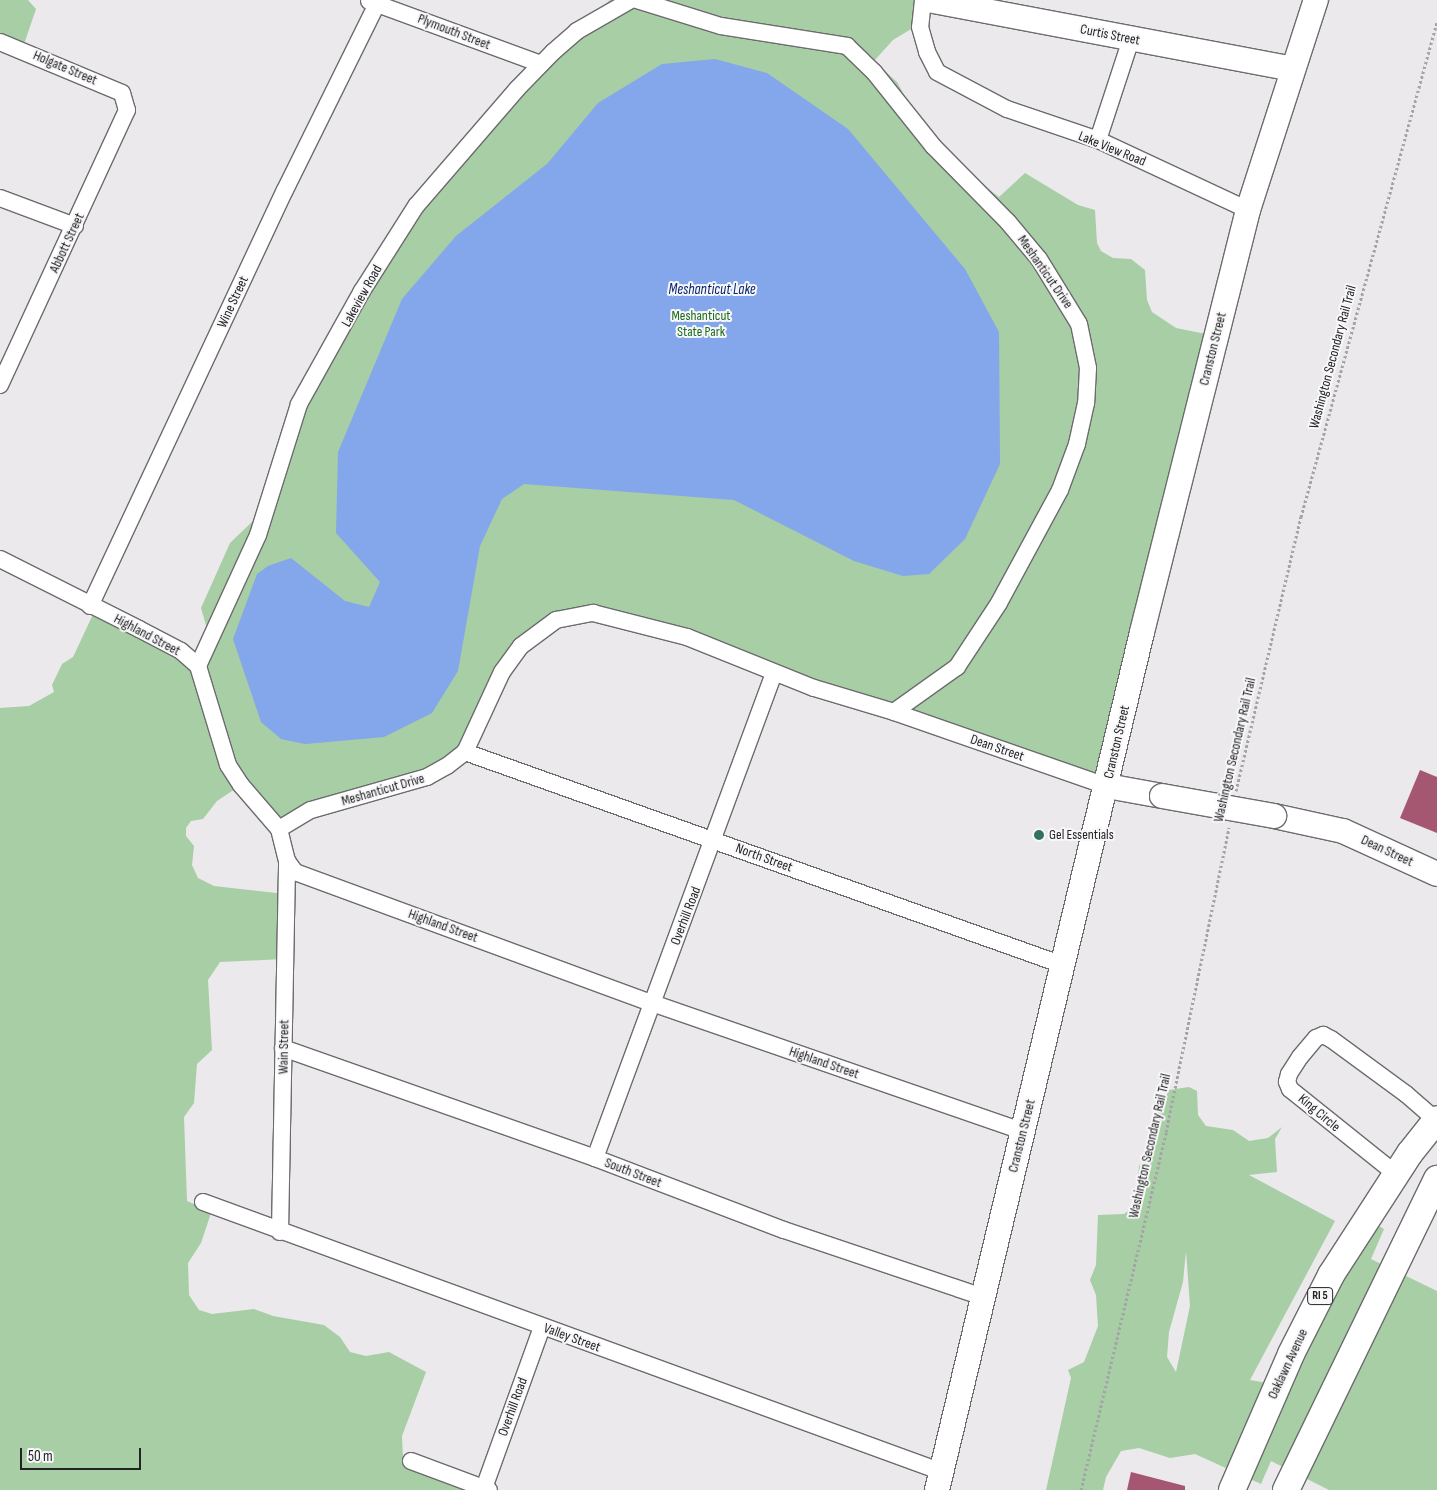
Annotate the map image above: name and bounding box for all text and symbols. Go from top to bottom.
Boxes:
street label: Plymouth Street [415,10,493,54]
street label: Curtis Street [1079,21,1141,49]
street label: Holgate Street [30,47,100,89]
street label: Lake View Road [1076,128,1148,170]
street label: Abbott Street [46,210,88,276]
street label: Meshanticut Drive [1014,232,1076,312]
street label: Lakeview Road [338,262,386,330]
street label: Wine Street [214,273,252,331]
water label: Meshanticut Lake [668,281,756,299]
street label: Washington Secondary Rail Trail [1306,284,1360,430]
park label: Meshanticut State Park [671,308,731,341]
street label: Cranston Street [1196,311,1230,387]
street label: Highland Street [111,610,183,660]
street label: Washington Secondary Rail Trail [1210,676,1260,824]
street label: Cranston Street [1100,704,1134,780]
street label: Dean Street [968,731,1026,765]
street label: Meshanticut Drive [339,770,427,810]
place label: Gel Essentials [1049,827,1114,843]
marker: Gel Essentials [1033,829,1045,841]
street label: Dean Street [1358,832,1416,870]
street label: North Street [733,840,795,876]
street label: Overhill Road [667,884,705,948]
street label: Highland Street [406,906,480,946]
street label: Wain Street [275,1020,293,1074]
street label: Highland Street [787,1043,861,1083]
street label: Washington Secondary Rail Trail [1125,1072,1175,1220]
street label: King Circle [1295,1091,1343,1135]
street label: Cranston Street [1005,1098,1039,1174]
street label: South Street [602,1154,664,1192]
road number: RI 5 [1306,1286,1334,1305]
street label: Valley Street [541,1320,603,1356]
street label: Oaklawn Avenue [1264,1326,1312,1402]
street label: Overhill Road [495,1375,531,1439]
scale bar [22,1438,144,1470]
text: 50 m [28,1447,53,1466]

